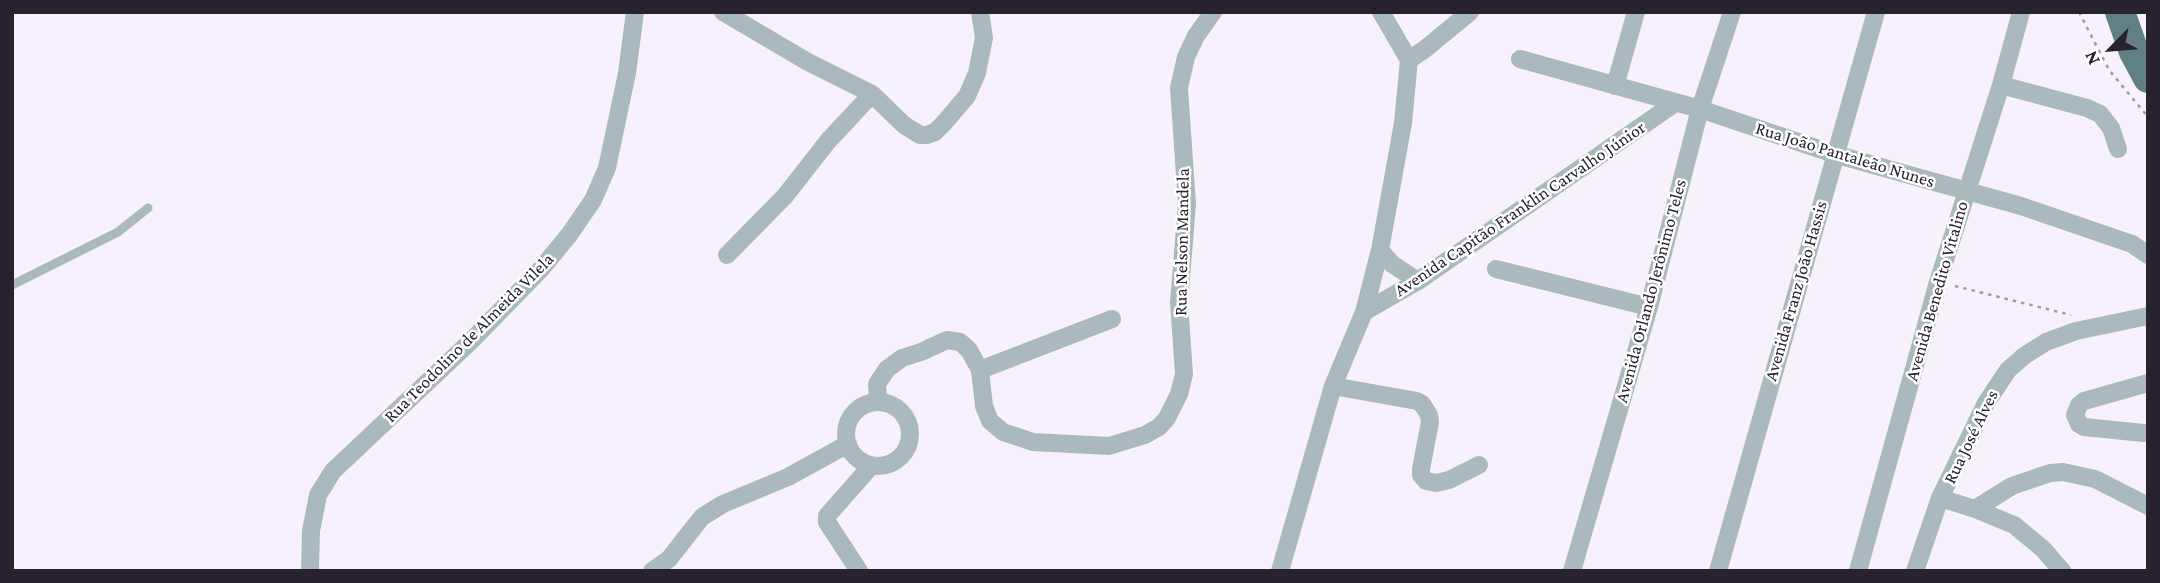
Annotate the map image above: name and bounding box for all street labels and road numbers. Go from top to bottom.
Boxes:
street label: Avenida Capitão Franklin Carvalho Júnior [1390,117,1650,301]
street label: Rua João Pantaleão Nunes [1753,117,1937,193]
street label: Rua Nelson Mandela [1170,168,1194,316]
street label: Avenida Orlando Jerônimo Teles [1611,177,1691,405]
street label: Avenida Franz João Hassis [1760,199,1832,383]
street label: Avenida Benedito Vitalino [1901,199,1973,383]
street label: Rua Teodolino de Almeida Vilela [380,249,558,427]
street label: Rua José Alves [1939,387,2003,487]

